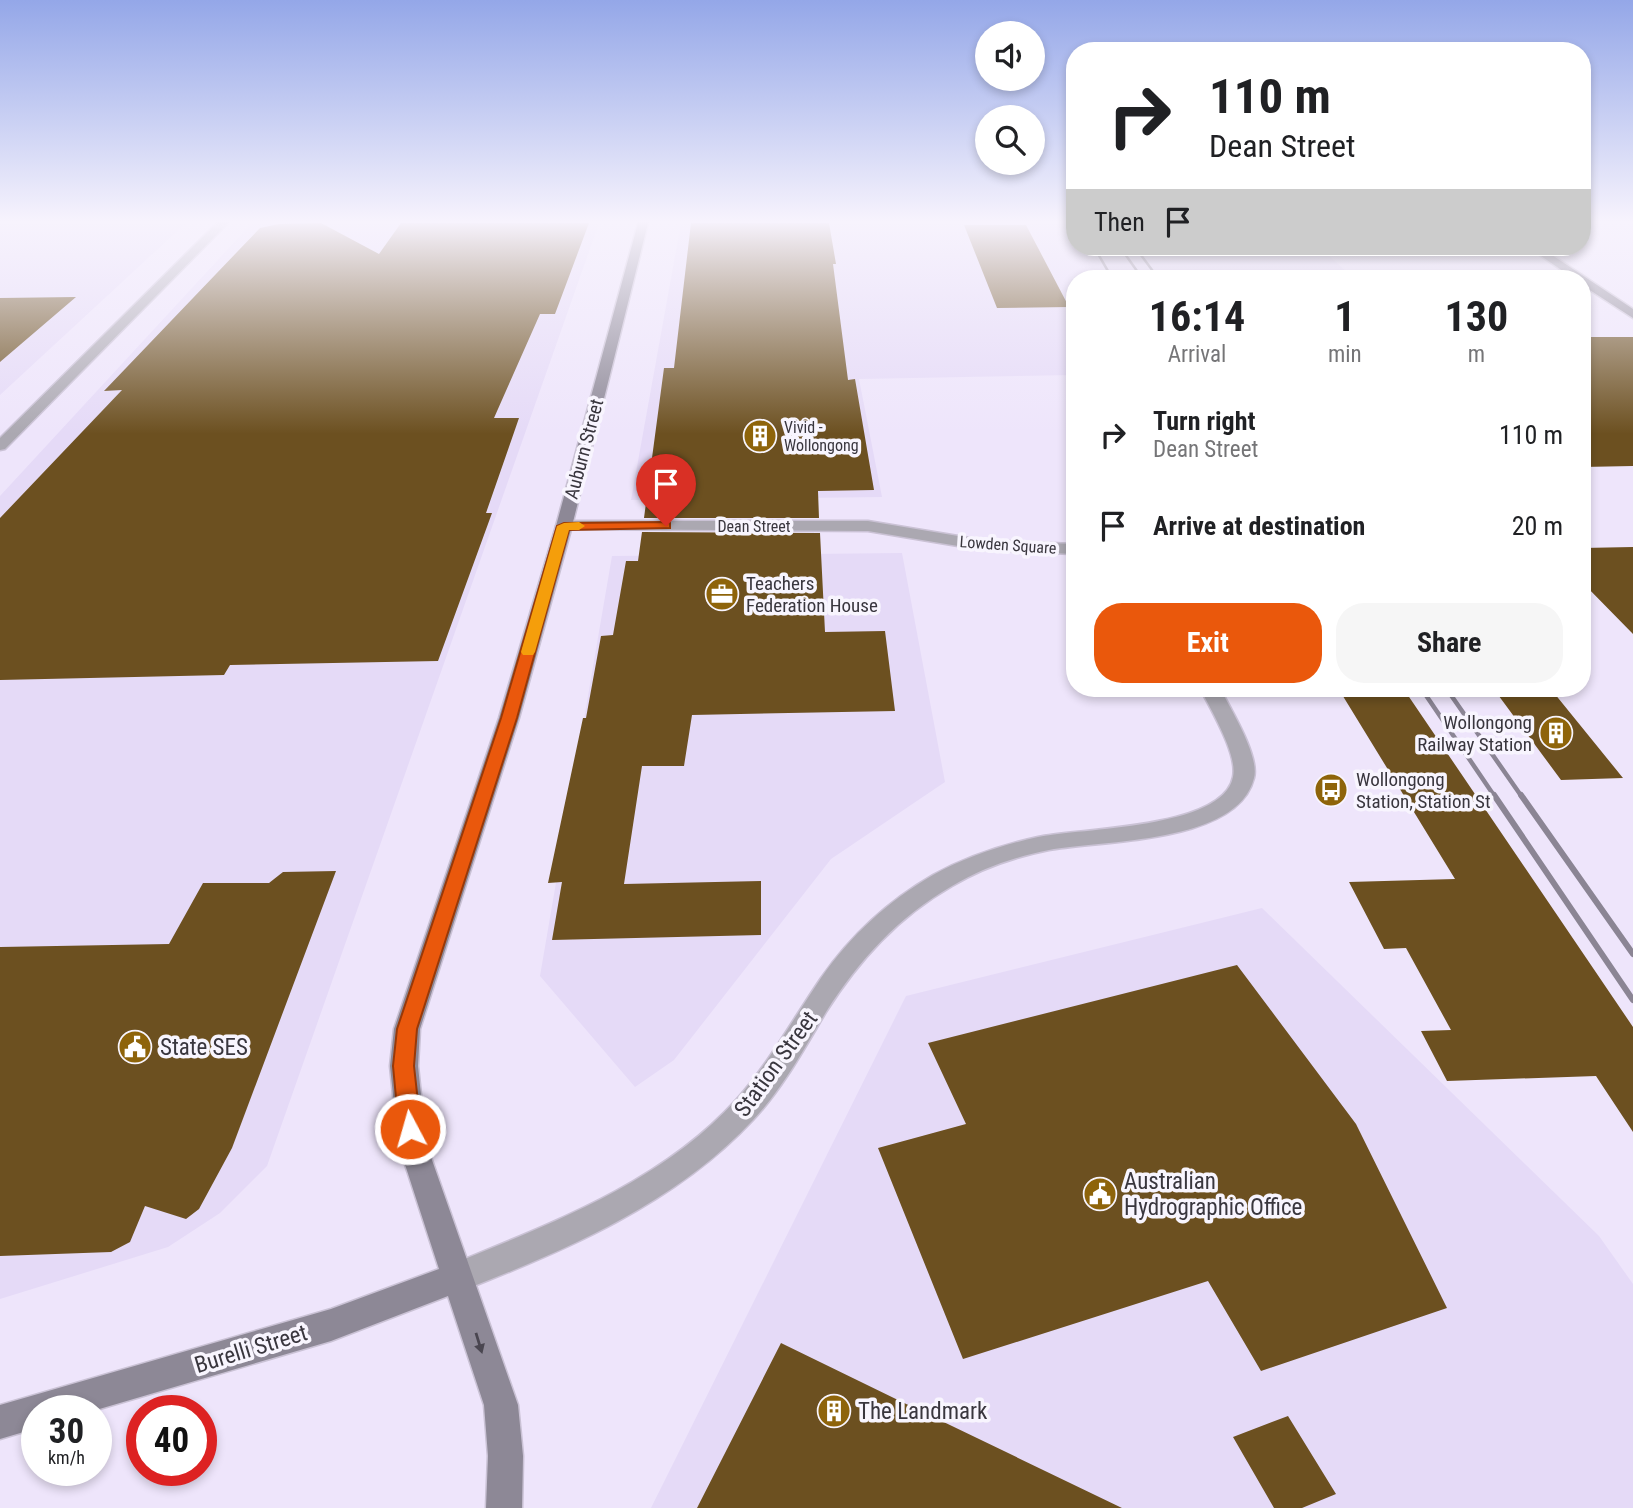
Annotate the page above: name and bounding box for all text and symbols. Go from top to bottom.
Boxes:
map controls [975,21,1045,175]
button: sound [975,21,1045,91]
text: 110 m [1209,68,1331,125]
icon: right [1094,70,1185,161]
button: search [975,105,1045,175]
text: Dean Street [1209,127,1355,165]
icon: arrive [1159,203,1197,241]
text: Then [1094,207,1145,237]
text: 16:14 [1149,292,1245,341]
text: 1 [1334,292,1355,341]
text: 130 [1444,292,1508,341]
text: Arrival [1168,341,1226,368]
text: min [1328,341,1362,368]
text: m [1468,341,1485,368]
street label: Auburn Street [560,397,608,501]
text: Turn right [1153,406,1255,436]
icon: right [1094,416,1132,454]
building icon: Vivid - Wollongong [741,417,779,455]
place label: Vivid - Wollongong [784,418,859,455]
text: 110 m [1499,420,1563,450]
text: Dean Street [1153,436,1258,463]
pin [636,454,696,526]
icon: arrive [647,465,685,503]
icon: arrive [1094,507,1132,545]
text: Arrive at destination [1153,511,1365,541]
text: 20 m [1512,511,1563,541]
street label: Dean Street [717,517,791,536]
street label: Lowden Square [959,532,1057,558]
place label: Teachers Federation House [746,572,878,617]
office icon: Teachers Federation House [703,575,741,613]
button: Exit [1094,603,1322,683]
button: Share [1336,603,1563,683]
place label: Wollongong Railway Station [1417,711,1532,756]
building icon: Wollongong Railway Station [1537,714,1575,752]
place label: Wollongong Station, Station St [1356,768,1491,813]
bus stop icon: Wollongong Station, Station St [1312,771,1350,809]
street label: Station Street [729,1006,823,1122]
public building icon: State SES [116,1028,154,1066]
place label: State SES [160,1034,248,1061]
position arrow [373,1092,447,1166]
place label: Australian Hydrographic Office [1124,1168,1302,1221]
public building icon: Australian Hydrographic Office [1081,1175,1119,1213]
street label: Burelli Street [191,1319,311,1379]
one-way arrow [474,1332,485,1353]
building icon: The Landmark [815,1392,853,1430]
speed limit sign: 40 [126,1395,217,1486]
place label: The Landmark [858,1398,988,1425]
text: 30 [49,1411,84,1452]
text: km/h [48,1447,85,1468]

